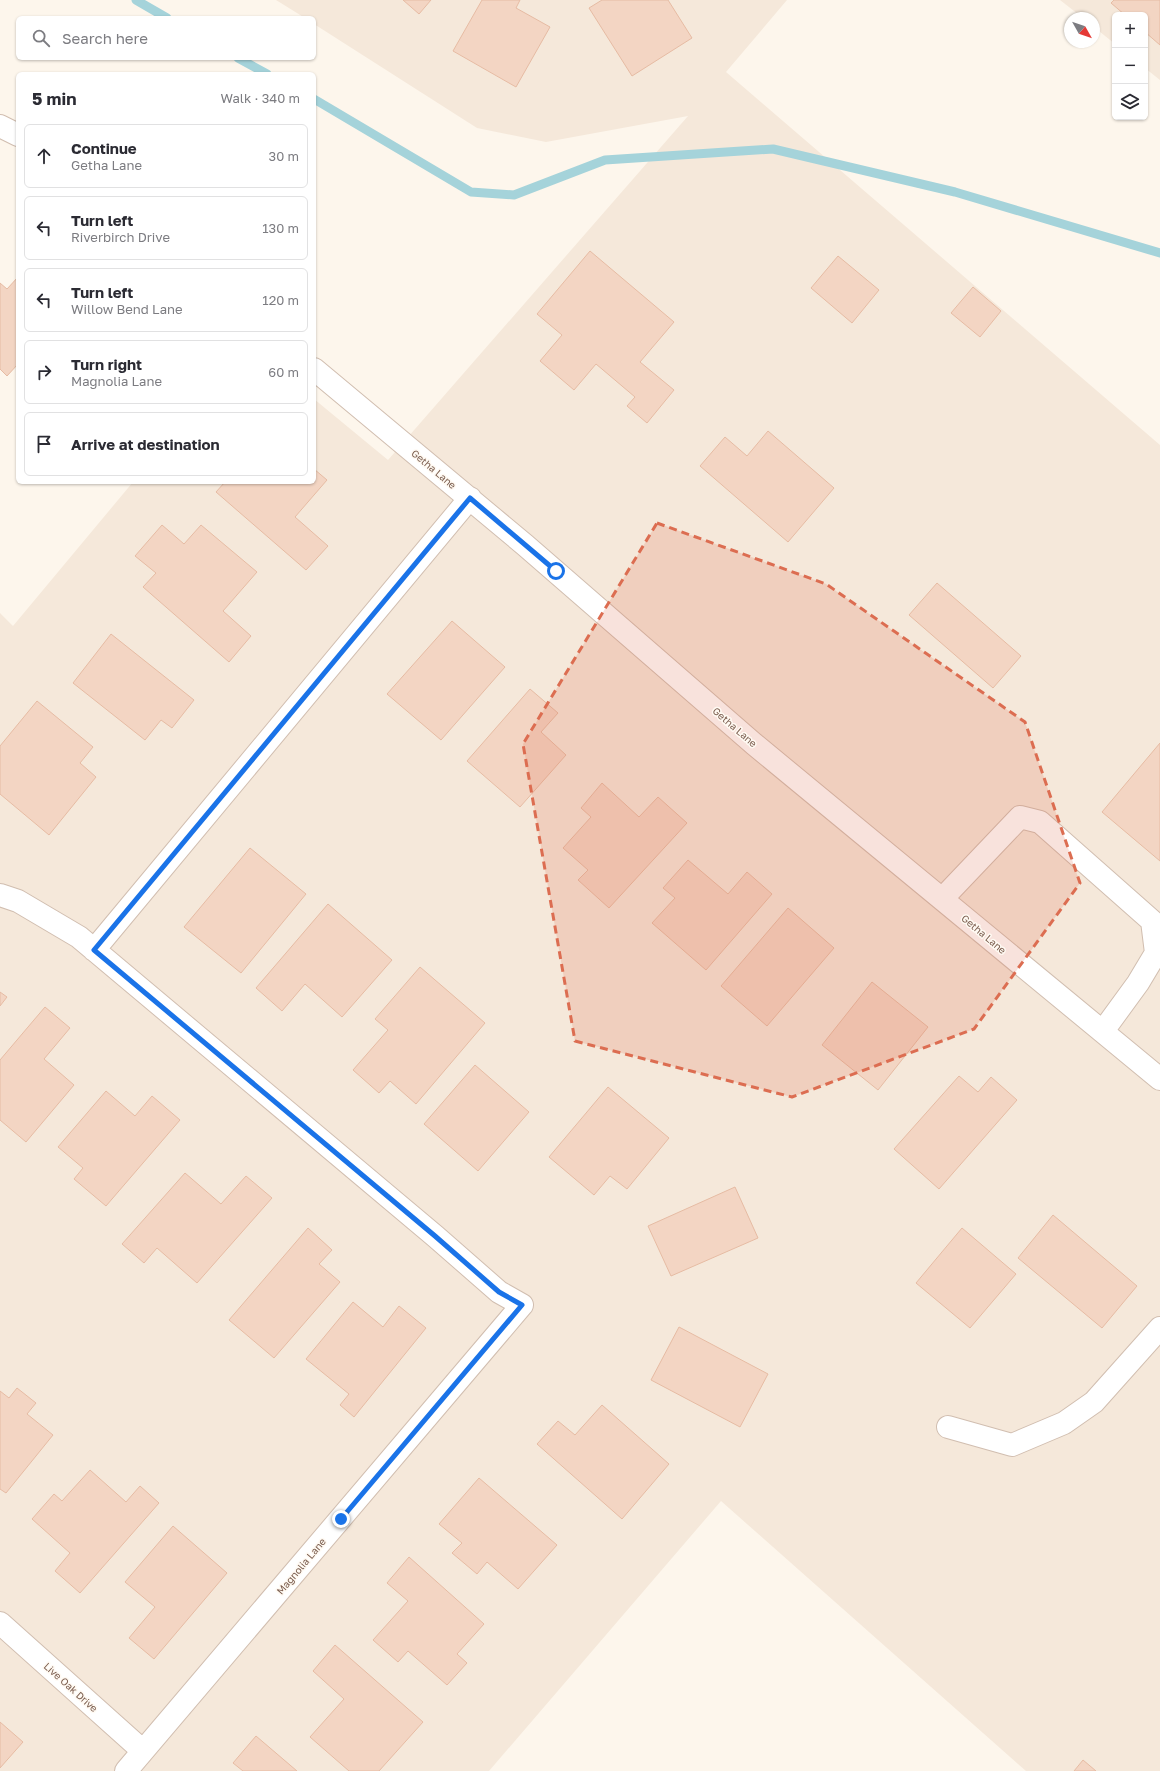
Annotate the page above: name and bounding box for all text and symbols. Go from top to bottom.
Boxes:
north arrow [1064,12,1100,48]
map controls [1112,12,1148,120]
button: + [1112,12,1148,48]
search box [16,16,316,60]
icon: search [30,27,52,49]
text: Search here [62,29,148,47]
button: − [1112,48,1148,84]
button: layers [1112,84,1148,120]
text: 5 min [32,88,76,109]
text: Walk · 340 m [220,90,300,106]
text: Continue [71,139,137,157]
icon: ahead [33,145,55,167]
text: 30 m [269,148,299,164]
text: Getha Lane [71,157,142,173]
text: Turn left [71,211,133,229]
icon: left [33,217,55,239]
text: 130 m [262,220,299,236]
text: Riverbirch Drive [71,229,170,245]
text: Turn left [71,283,133,301]
icon: left [33,289,55,311]
text: 120 m [262,292,299,308]
text: Willow Bend Lane [71,301,183,317]
text: Turn right [71,355,142,373]
icon: right [33,361,55,383]
text: 60 m [268,364,299,380]
text: Magnolia Lane [71,373,162,389]
icon: arrive [33,433,55,455]
text: Arrive at destination [71,435,220,453]
street label: Getha Lane [409,447,459,491]
route start [547,562,565,580]
street label: Getha Lane [710,705,760,750]
street label: Getha Lane [959,912,1009,956]
route end [332,1510,350,1528]
street label: Magnolia Lane [274,1535,328,1597]
street label: Live Oak Drive [42,1660,100,1714]

